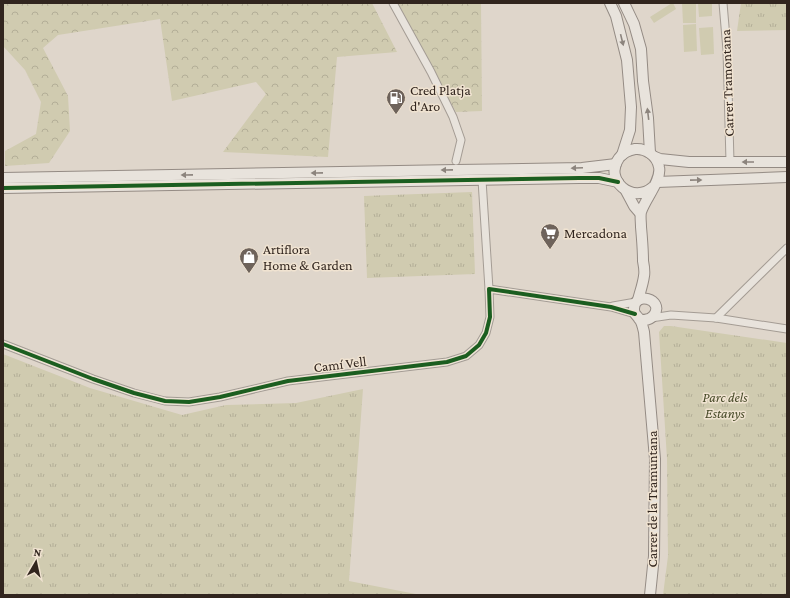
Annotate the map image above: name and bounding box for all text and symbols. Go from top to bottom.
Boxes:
street label: Carrer Tramontana [717,28,737,137]
one-way arrow [619,34,625,46]
place label: Cred Platja d'Aro [410,82,471,114]
fuel station icon: Cred Platja d'Aro [385,87,407,115]
one-way arrow [644,108,651,120]
one-way arrow [741,159,754,165]
one-way arrow [570,165,583,171]
one-way arrow [440,167,453,173]
one-way arrow [311,169,323,176]
one-way arrow [180,172,193,178]
one-way arrow [690,177,703,183]
supermarket icon: Mercadona [539,222,561,250]
place label: Mercadona [564,225,628,241]
place label: Artiflora Home & Garden [263,241,353,273]
shop icon: Artiflora Home & Garden [238,246,260,274]
street label: Camí Vell [313,353,368,375]
park label: Parc dels Estanys [702,389,748,421]
street label: Carrer de la Tramuntana [644,430,660,568]
north arrow [16,542,56,582]
text: N [33,546,43,559]

